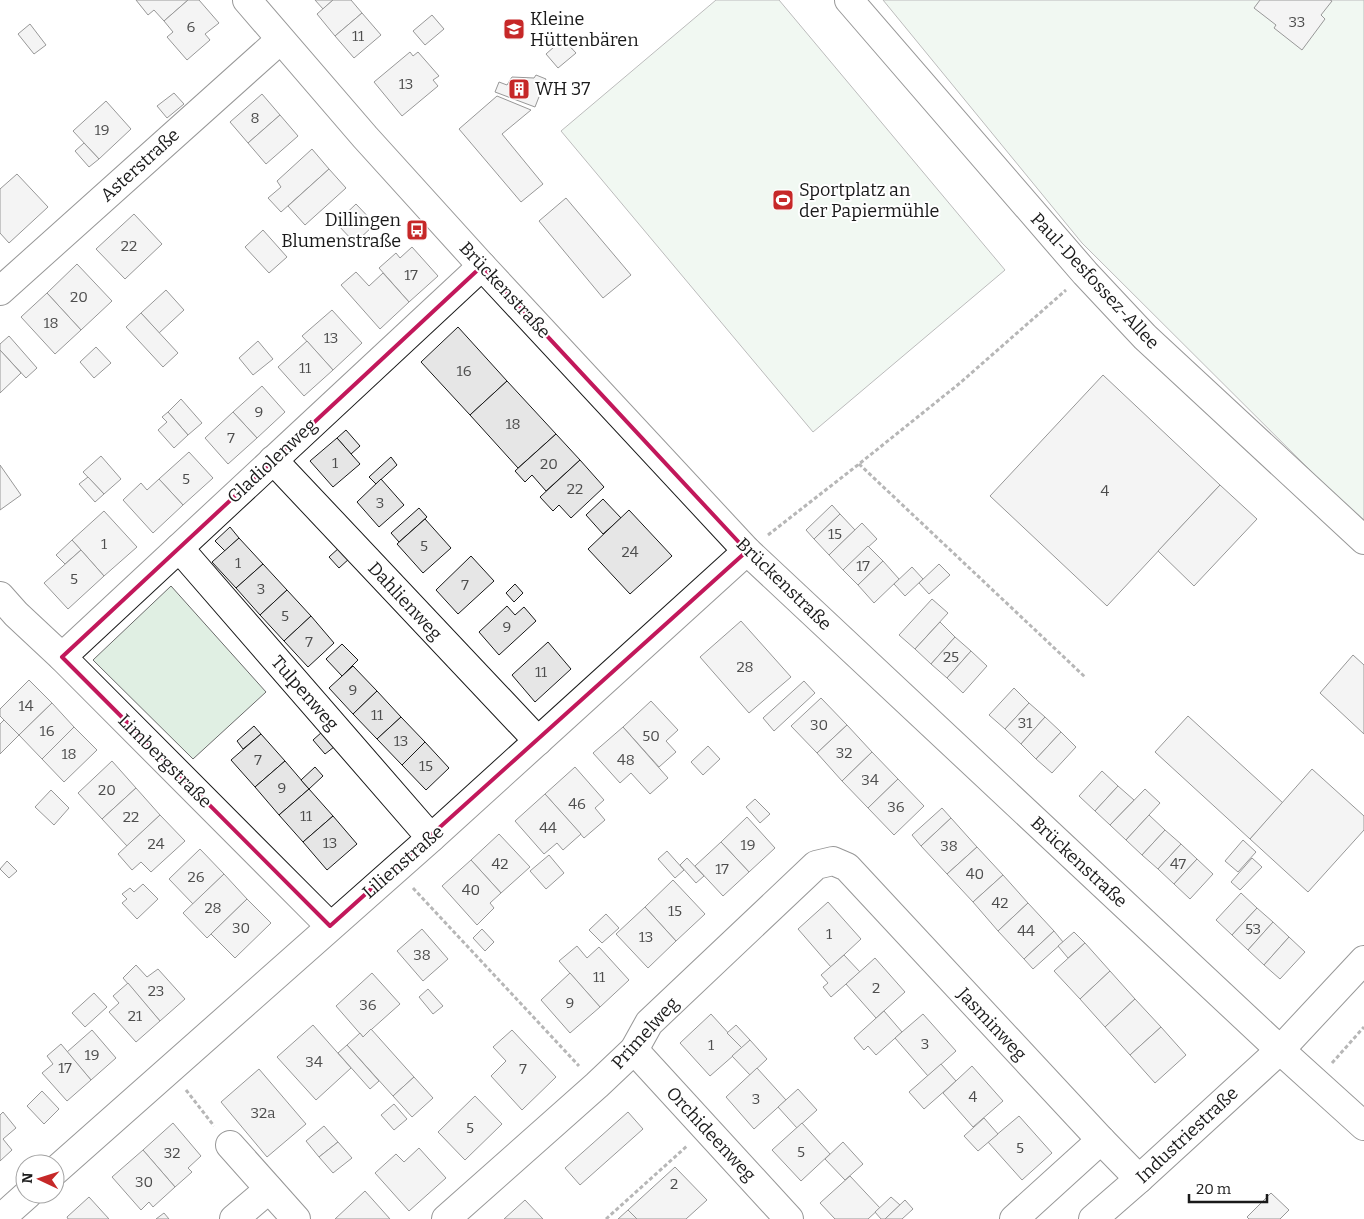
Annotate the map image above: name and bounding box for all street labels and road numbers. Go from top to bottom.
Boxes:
street label: Asterstraße [96,124,184,206]
street label: Paul-Desfossez-Allee [1026,208,1164,354]
street label: Brückenstraße [455,237,555,343]
street label: Gladiolenweg [223,414,321,508]
street label: Brückenstraße [732,533,836,635]
street label: Dahlienweg [363,557,447,645]
street label: Tulpenweg [267,651,343,735]
street label: Limbergstraße [113,709,217,813]
street label: Brückenstraße [1026,812,1132,912]
street label: Lilienstraße [358,821,448,903]
street label: Jasminweg [952,982,1031,1065]
street label: Primelweg [607,992,683,1074]
street label: Orchideenweg [662,1082,760,1186]
street label: Industriestraße [1131,1082,1243,1188]

